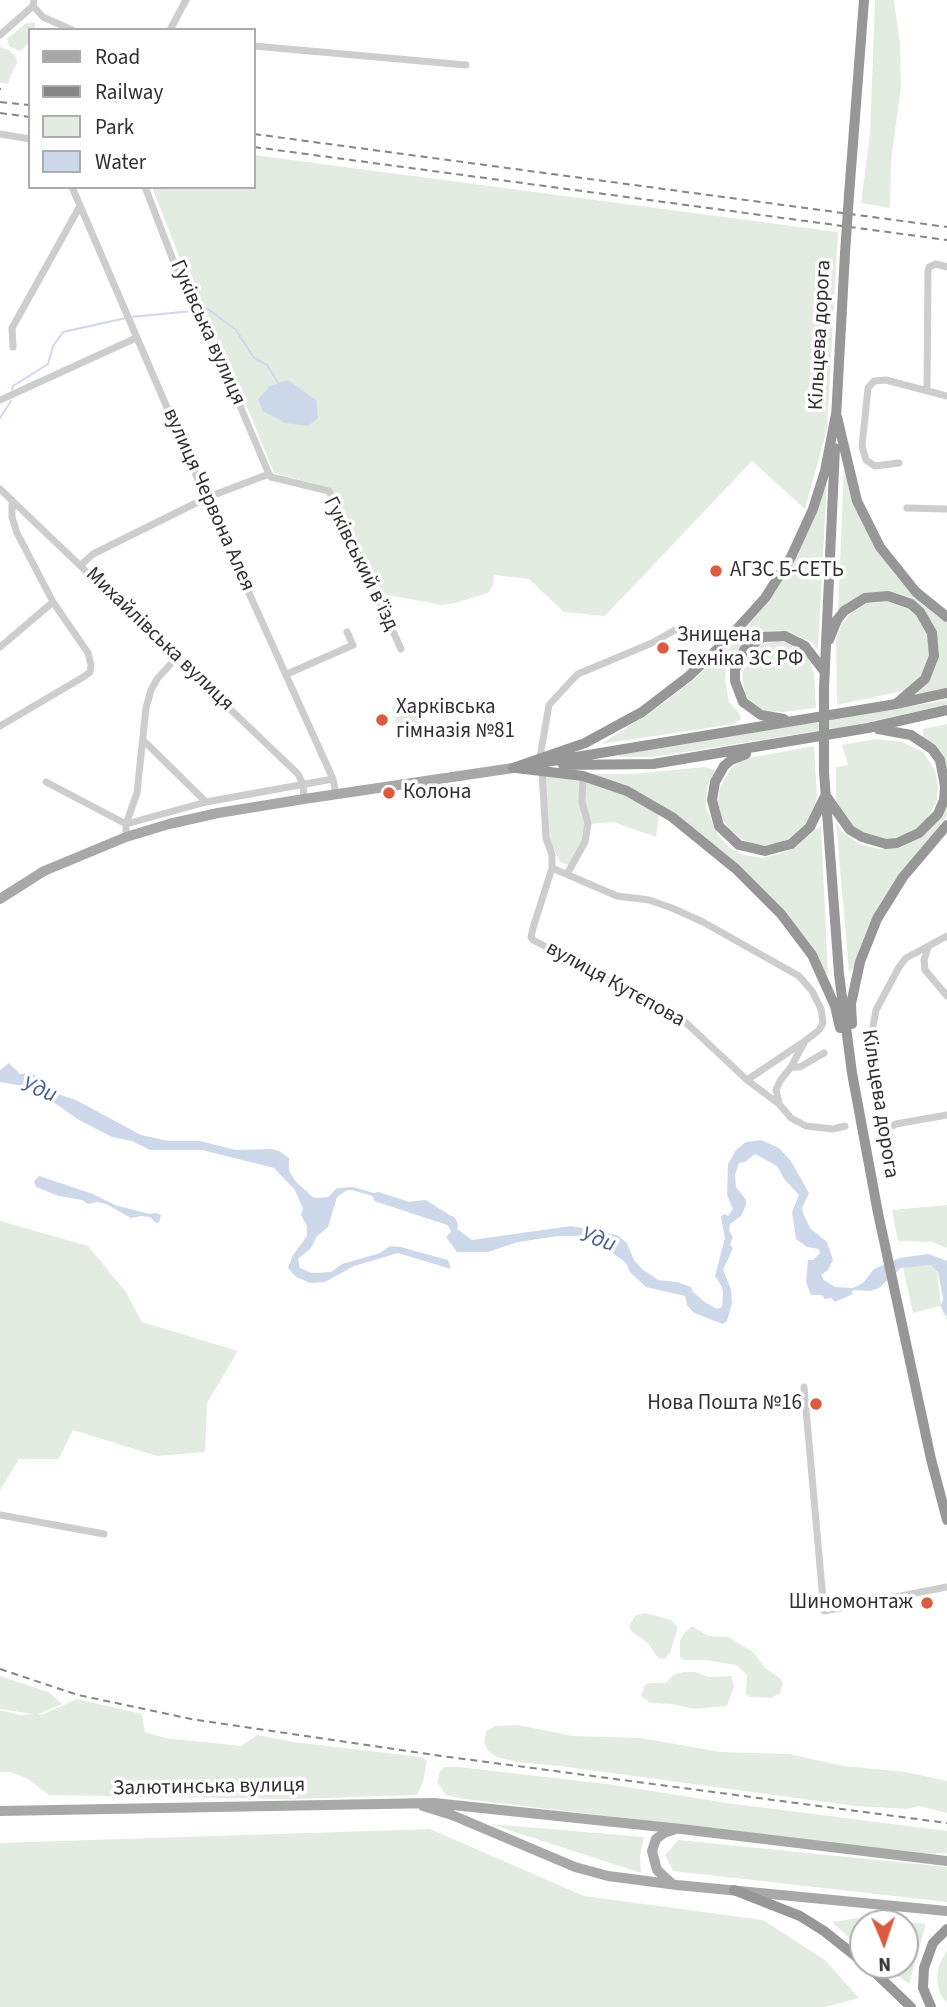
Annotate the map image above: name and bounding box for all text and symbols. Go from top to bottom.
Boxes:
legend [28,28,256,189]
text: Road [95,42,140,72]
text: Railway [95,77,163,107]
text: Park [95,112,134,142]
text: Water [95,147,146,177]
street label: Гуківська вулиця [164,257,250,409]
street label: Кільцева дорога [804,259,838,411]
street label: вулиця Червона Алея [156,405,260,595]
street label: Гуківський в’їзд [317,493,403,635]
place label: АГЗС Б-СЕТЬ [730,558,844,584]
street label: Михайлівська вулиця [80,563,238,717]
marker: АГЗС Б-СЕТЬ [708,563,724,579]
place label: Знищена Техніка ЗС РФ [677,623,803,673]
marker: Знищена Техніка ЗС РФ [655,640,671,656]
place label: Харківська гімназія №81 [396,695,515,745]
marker: Харківська гімназія №81 [374,712,390,728]
place label: Колона [403,780,471,806]
marker: Колона [381,785,397,801]
street label: вулиця Кутєпова [541,936,689,1034]
street label: Кільцева дорога [855,1028,903,1180]
water label: Уди [18,1072,60,1110]
water label: Уди [577,1222,619,1260]
place label: Нова Пошта №16 [647,1391,802,1417]
marker: Нова Пошта №16 [808,1396,824,1412]
place label: Шиномонтаж [789,1590,913,1616]
marker: Шиномонтаж [919,1595,935,1611]
street label: Залютинська вулиця [113,1774,305,1802]
north arrow [849,1909,919,1979]
text: N [878,1950,891,1977]

